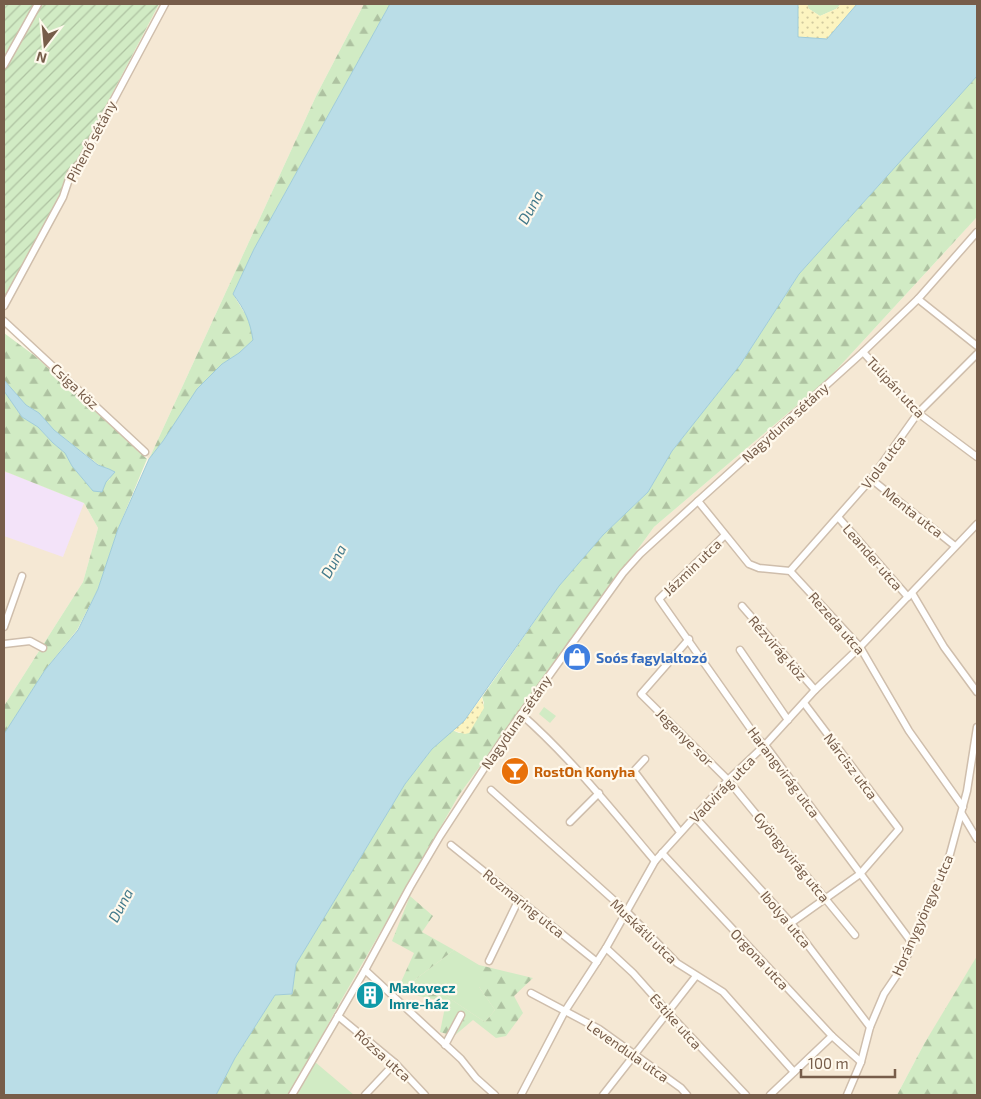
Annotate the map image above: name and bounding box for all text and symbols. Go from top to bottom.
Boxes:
north arrow [20,20,70,70]
text: N [34,48,48,68]
street label: Pihenő sétány [62,97,120,185]
water label: Duna [513,187,547,227]
street label: Tulipán utca [863,353,929,421]
street label: Csiga köz [48,360,102,412]
street label: Nagyduna sétány [738,378,832,465]
street label: Viola utca [857,432,909,492]
street label: Menta utca [879,483,947,541]
street label: Leander utca [840,520,906,594]
street label: Jázmin utca [659,535,725,599]
water label: Duna [316,541,350,581]
street label: Rezeda utca [805,588,869,658]
street label: Rézvirág köz [745,612,811,684]
shop icon: Soós fagylaltozó [562,642,592,672]
place label: Soós fagylaltozó [596,649,707,666]
street label: Nagyduna sétány [477,671,555,772]
street label: Jegenye sor [653,705,718,770]
street label: Harangvirág utca [744,723,824,821]
street label: Nárcisz utca [821,730,881,802]
street label: Vadvirág utca [686,752,758,826]
bar icon: RostOn Konyha [500,756,530,786]
place label: RostOn Konyha [534,763,635,780]
street label: Gyöngyvirág utca [751,809,833,905]
street label: Horánygyöngye utca [888,852,956,978]
street label: Rozmaring utca [480,865,568,941]
water label: Duna [104,885,136,925]
street label: Ibolya utca [757,887,815,951]
street label: Muskátli utca [607,895,681,967]
street label: Orgona utca [727,925,793,993]
place label: Makovecz Imre-ház [389,979,456,1012]
building icon: Makovecz Imre-ház [355,980,385,1010]
street label: Estike utca [647,990,705,1052]
street label: Levendula utca [584,1016,672,1086]
street label: Rózsa utca [352,1025,414,1085]
scale bar [801,1046,895,1078]
text: 100 m [808,1054,849,1072]

